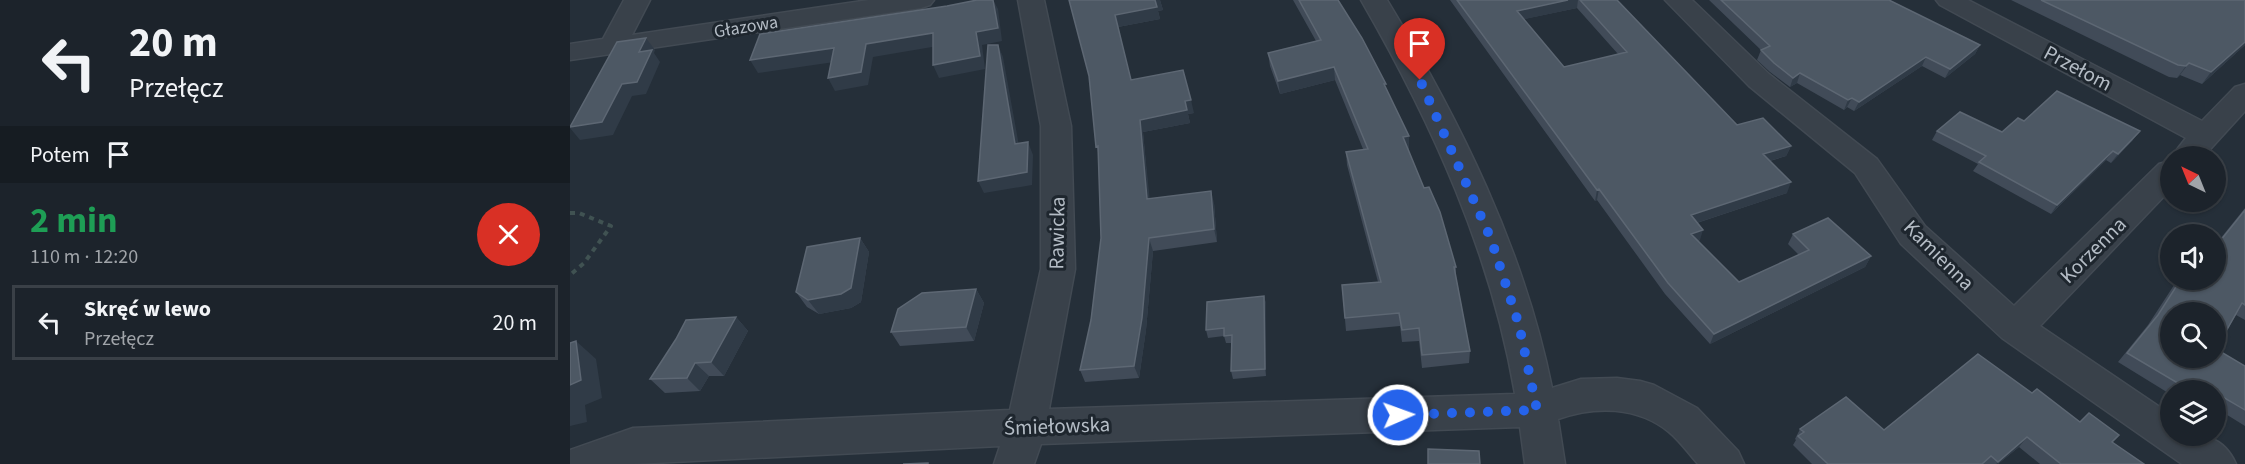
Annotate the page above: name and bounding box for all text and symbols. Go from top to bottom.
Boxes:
street label: Głazowa [712,10,780,44]
text: 20 m [129,13,218,73]
pin [1394,18,1445,80]
icon: left [30,24,108,102]
icon: arrive [1403,27,1436,60]
street label: Przełom [2039,38,2117,98]
text: Przełęcz [129,69,223,108]
icon: arrive [102,138,135,171]
text: Potem [30,139,90,171]
north arrow [2160,146,2226,212]
map controls [2160,146,2226,446]
text: 2 min [30,195,118,246]
street label: Rawicka [1041,196,1073,270]
button: close [477,203,540,266]
street label: Korzenna [2053,210,2133,290]
street label: Kamienna [1897,213,1981,297]
button: sound [2160,224,2226,290]
text: 110 m · 12:20 [30,243,138,271]
text: Skręć w lewo [84,293,211,325]
button: search [2160,302,2226,368]
icon: left [33,306,66,339]
text: 20 m [492,307,537,339]
text: Przełęcz [84,325,154,353]
button: layers [2160,380,2226,446]
position arrow [1366,383,1430,447]
street label: Śmiełowska [1003,409,1111,443]

